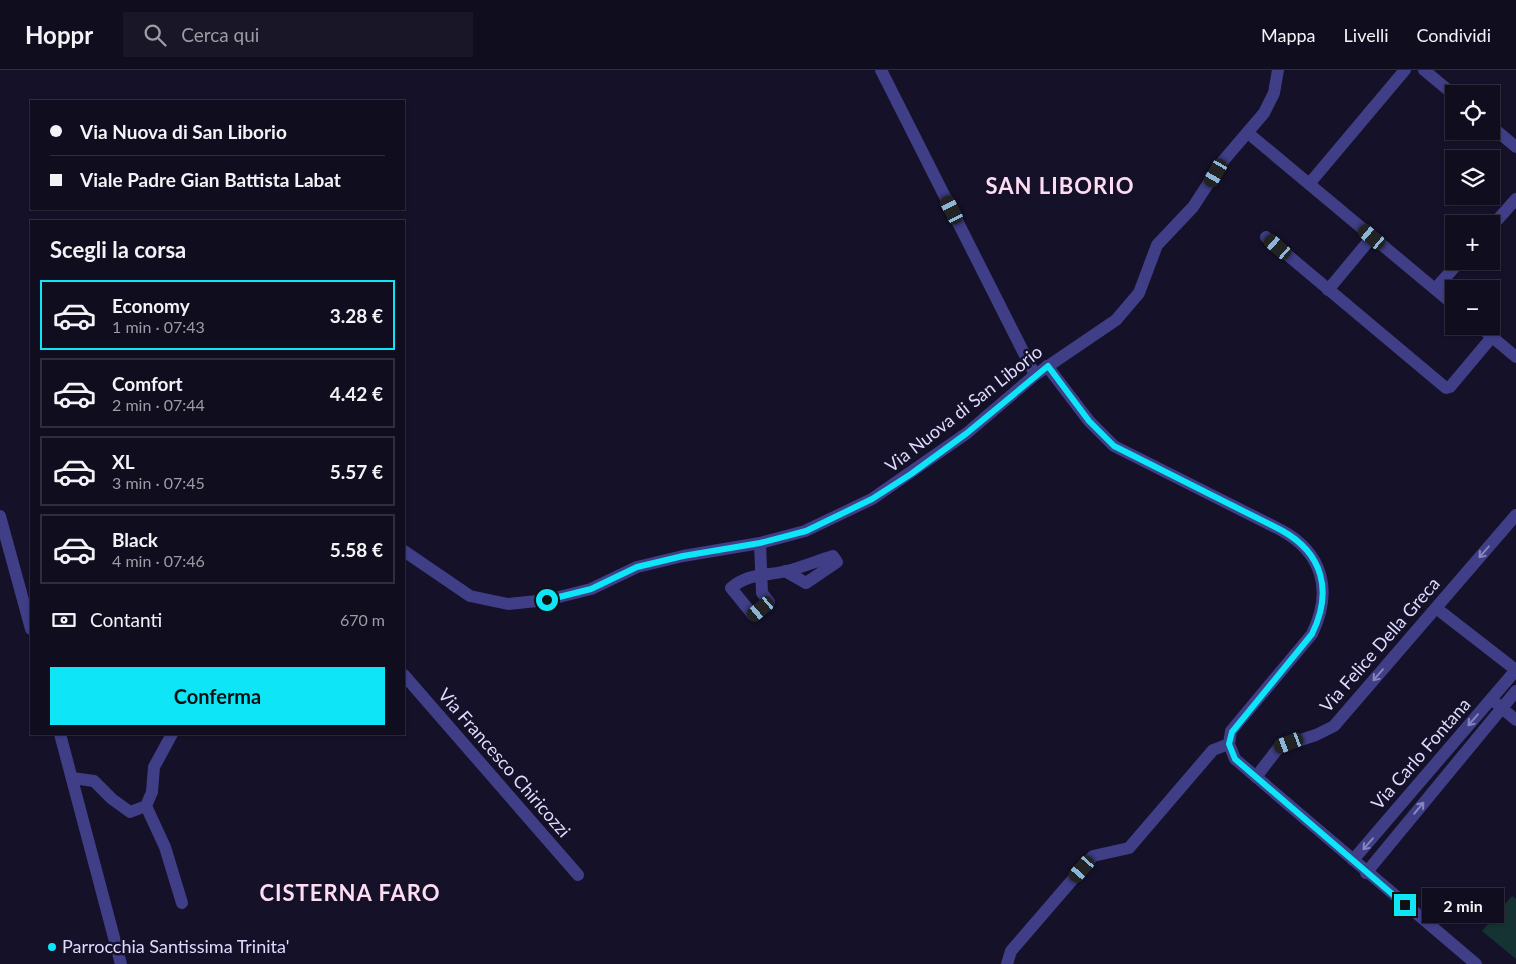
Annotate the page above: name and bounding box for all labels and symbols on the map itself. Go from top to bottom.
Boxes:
car [1202,156,1229,190]
district label: SAN LIBORIO [986,172,1134,199]
car [938,193,965,227]
car [1355,222,1388,252]
car [1261,231,1294,263]
street label: Via Nuova di San Liborio [880,340,1046,476]
one-way arrow [1479,546,1490,559]
street label: Via Felice Della Greca [1315,572,1444,716]
route start [536,589,558,611]
car [744,594,777,624]
one-way arrow [1372,669,1384,682]
street label: Via Francesco Chiricozzi [434,683,575,841]
street label: Via Carlo Fontana [1366,693,1475,814]
one-way arrow [1468,713,1479,726]
car [1272,731,1305,755]
one-way arrow [1414,802,1425,815]
one-way arrow [1362,837,1373,850]
car [1066,853,1097,885]
district label: CISTERNA FARO [259,879,441,906]
callout: 2 min [1422,888,1505,922]
route end [1394,894,1416,916]
place label: Parrocchia Santissima Trinita' [62,935,289,957]
marker: Parrocchia Santissima Trinita' [46,941,58,953]

